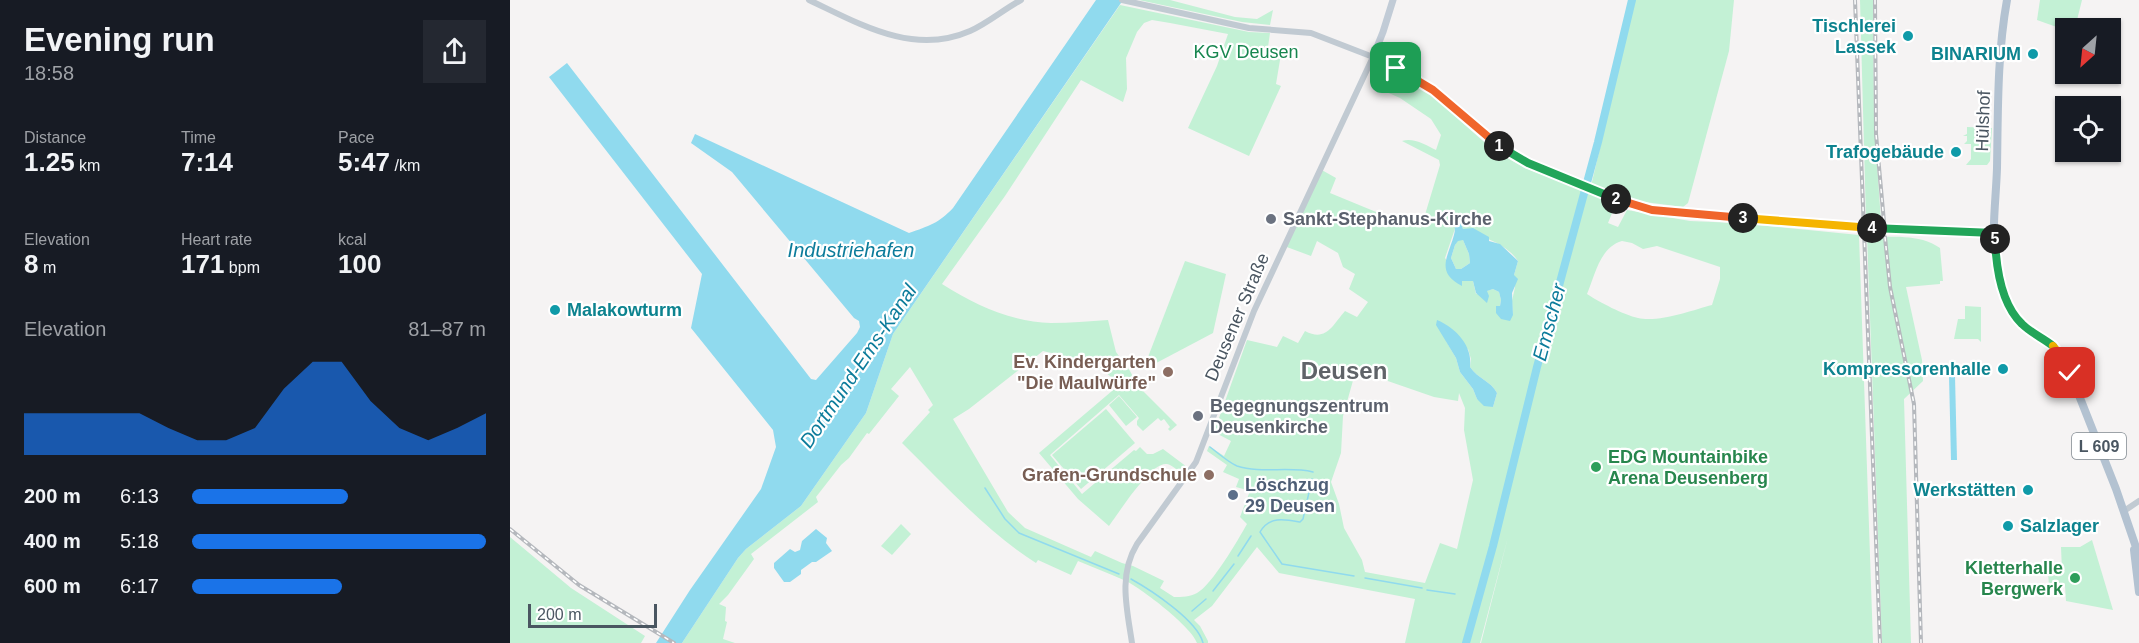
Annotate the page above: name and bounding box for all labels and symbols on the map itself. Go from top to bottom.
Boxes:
place label: Tischlerei Lassek [1812,16,1897,57]
north arrow [2055,18,2121,84]
marker: Tischlerei Lassek [1901,29,1915,43]
park label: KGV Deusen [1193,42,1299,62]
pin [1370,42,1421,93]
place label: BINARIUM [1931,44,2021,64]
marker: BINARIUM [2026,47,2040,61]
street label: Hülshof [1972,89,1994,152]
pin: 1 [1484,131,1514,161]
place label: Trafogebäude [1826,142,1944,162]
marker: Trafogebäude [1949,145,1963,159]
pin: 2 [1601,184,1631,214]
pin: 3 [1728,203,1758,233]
place label: Sankt-Stephanus-Kirche [1283,209,1492,229]
marker: Sankt-Stephanus-Kirche [1264,212,1278,226]
pin: 4 [1857,213,1887,243]
pin: 5 [1980,224,2010,254]
water label: Industriehafen [788,239,914,261]
street label: Deusener Straße [1201,250,1273,384]
water label: Dortmund-Ems-Kanal [795,280,921,452]
water label: Emscher [1528,280,1570,363]
place label: Malakowturm [567,300,682,320]
marker: Malakowturm [548,303,562,317]
pin [2044,347,2095,398]
place label: Ev. Kindergarten "Die Maulwürfe" [1013,352,1156,393]
district label: Deusen [1301,357,1387,384]
place label: Kompressorenhalle [1823,359,1991,379]
marker: Kompressorenhalle [1996,362,2010,376]
marker: Ev. Kindergarten "Die Maulwürfe" [1161,365,1175,379]
place label: Begegnungszentrum Deusenkirche [1210,396,1389,437]
marker: Begegnungszentrum Deusenkirche [1191,409,1205,423]
road number: L 609 [2072,433,2126,459]
place label: EDG Mountainbike Arena Deusenberg [1608,447,1768,488]
marker: EDG Mountainbike Arena Deusenberg [1589,460,1603,474]
place label: Grafen-Grundschule [1022,465,1197,485]
marker: Grafen-Grundschule [1202,468,1216,482]
place label: Löschzug 29 Deusen [1245,475,1335,516]
place label: Werkstätten [1913,480,2016,500]
marker: Werkstätten [2021,483,2035,497]
marker: Löschzug 29 Deusen [1226,488,1240,502]
place label: Salzlager [2020,516,2099,536]
marker: Salzlager [2001,519,2015,533]
place label: Kletterhalle Bergwerk [1965,558,2064,599]
marker: Kletterhalle Bergwerk [2068,571,2082,585]
scale bar [528,601,657,628]

